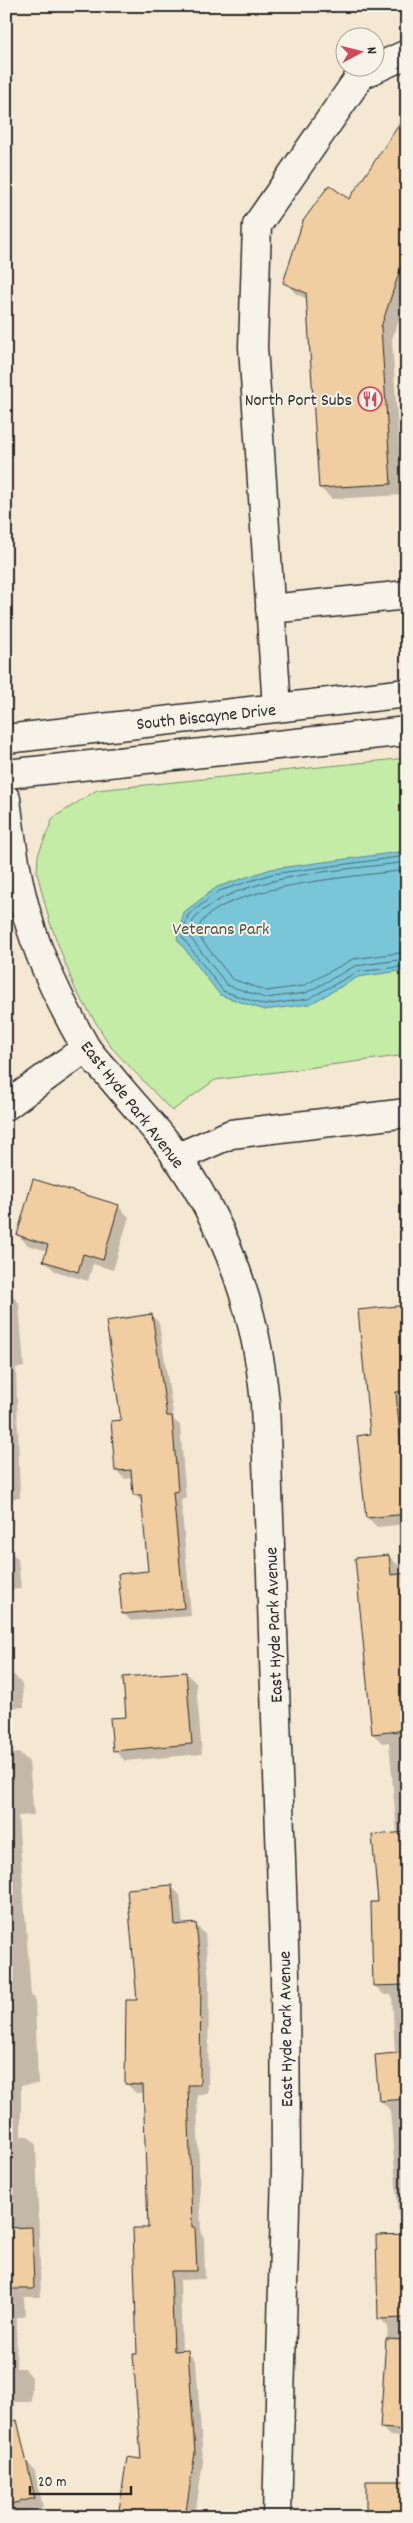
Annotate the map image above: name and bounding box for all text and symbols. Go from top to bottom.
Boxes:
north arrow [336,28,386,78]
text: N [361,46,381,55]
restaurant icon: North Port Subs [357,386,383,412]
place label: North Port Subs [245,389,352,414]
street label: South Biscayne Drive [135,699,277,738]
park label: Veterans Park [173,918,269,943]
street label: East Hyde Park Avenue [73,1036,189,1175]
street label: East Hyde Park Avenue [260,1546,291,1703]
street label: East Hyde Park Avenue [274,1951,301,2107]
scale bar [30,2463,131,2495]
text: 20 m [38,2472,66,2494]

